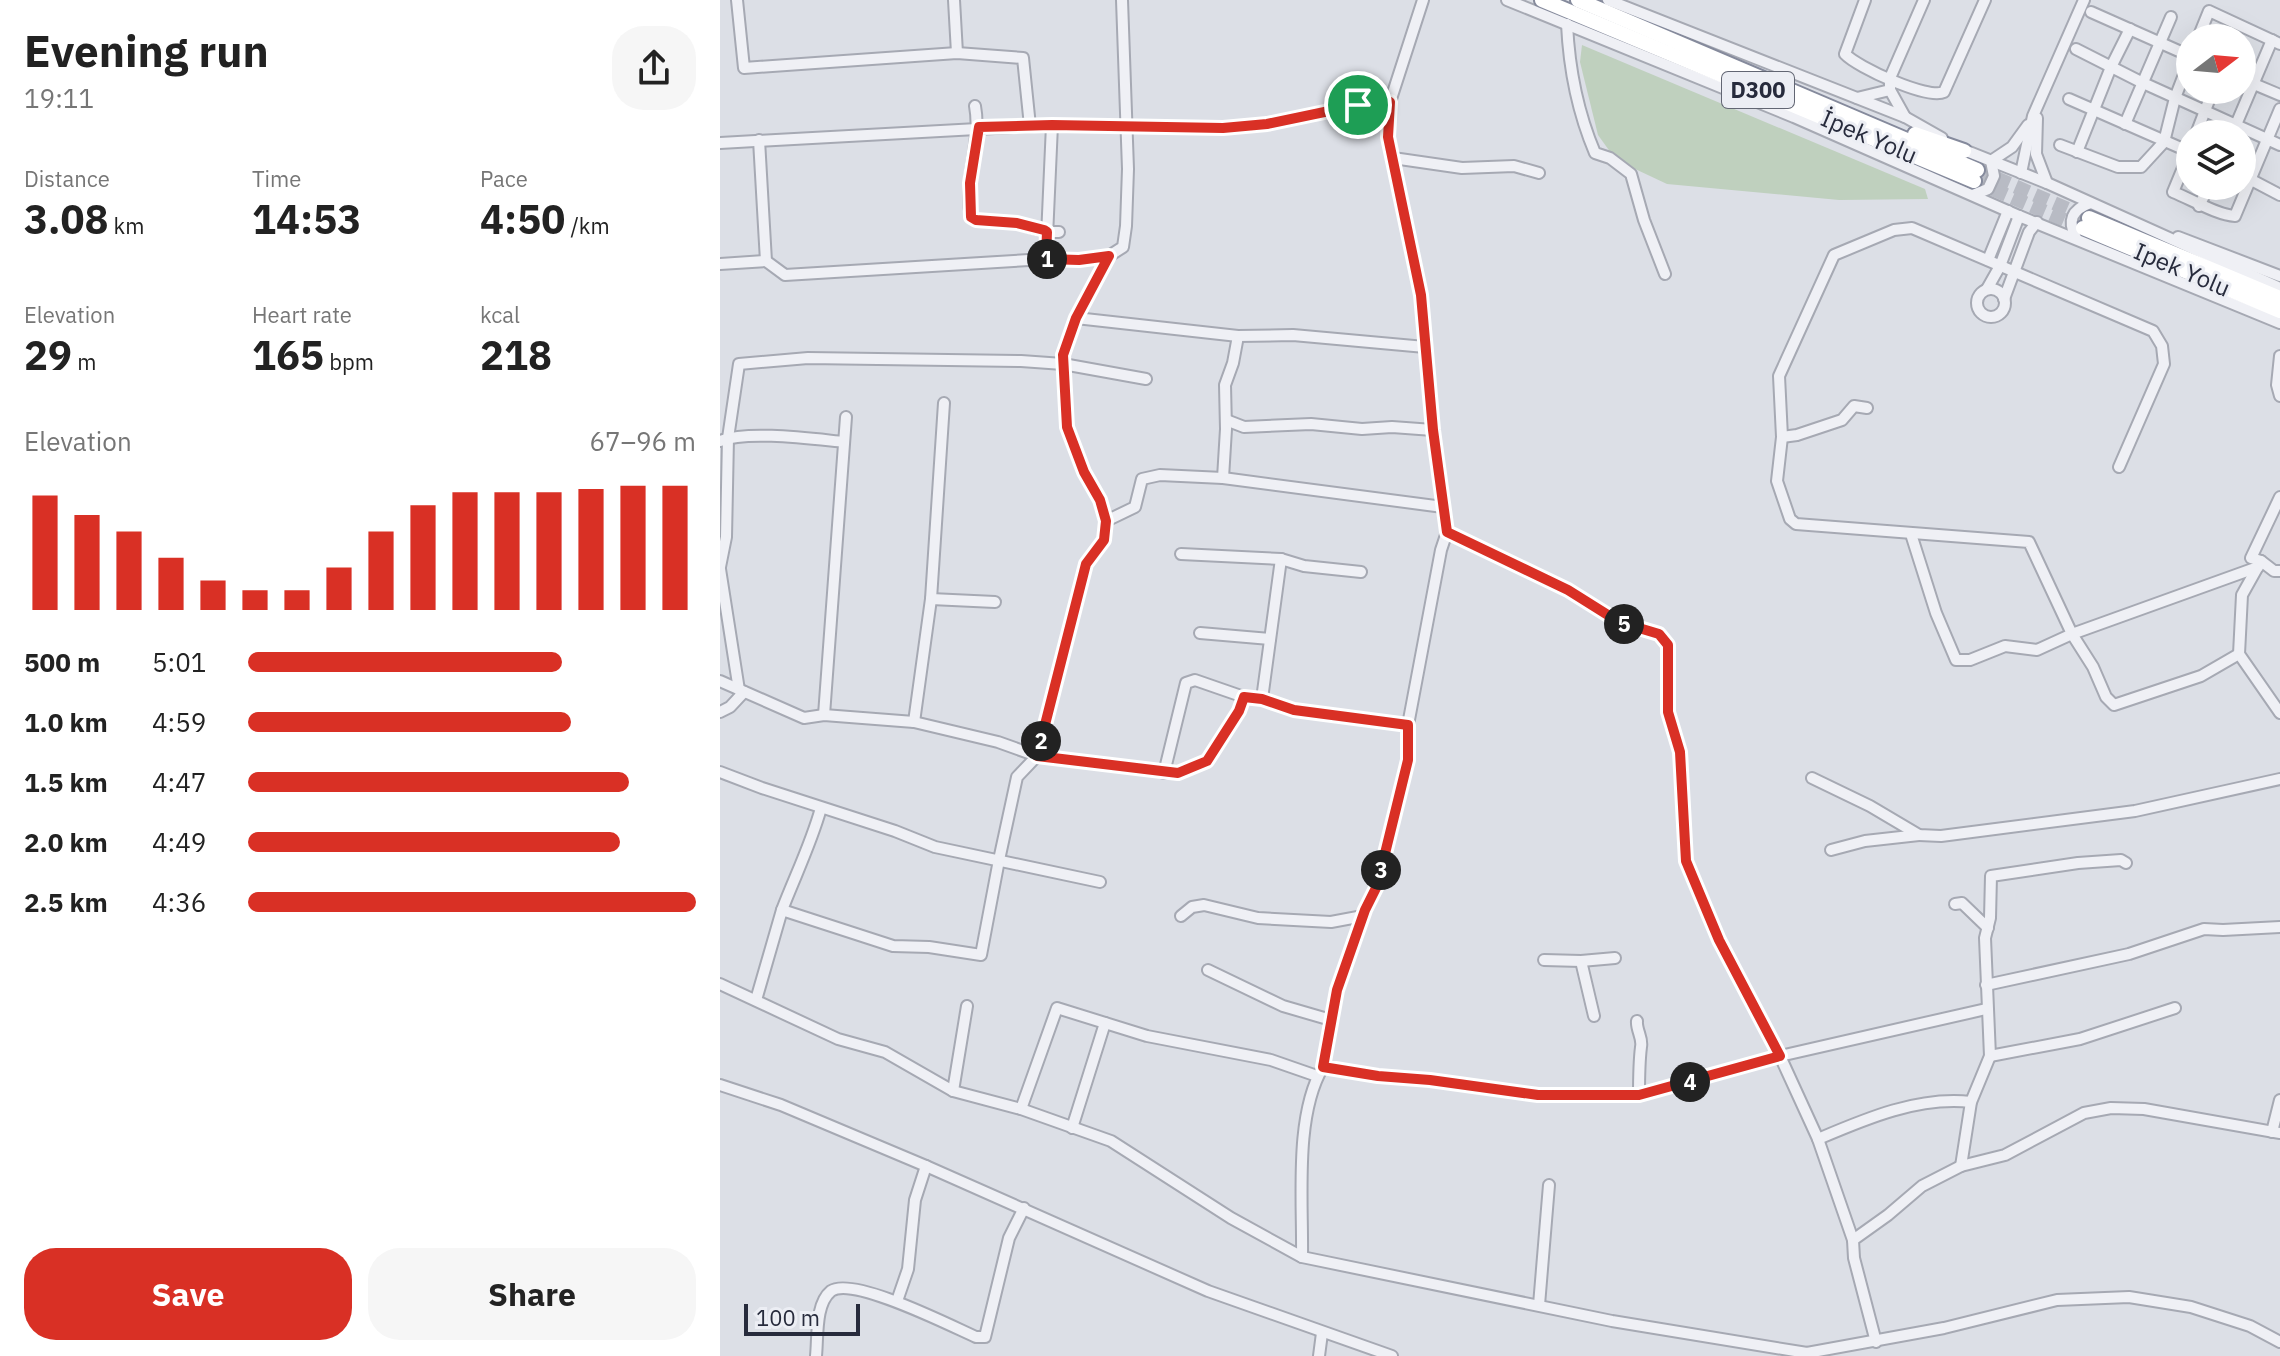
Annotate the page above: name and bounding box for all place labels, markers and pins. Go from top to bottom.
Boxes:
pin [1324,71,1392,139]
pin: 1 [1027,239,1067,279]
pin: 5 [1604,604,1644,644]
pin: 2 [1021,721,1061,761]
pin: 3 [1361,850,1401,890]
pin: 4 [1670,1062,1710,1102]

